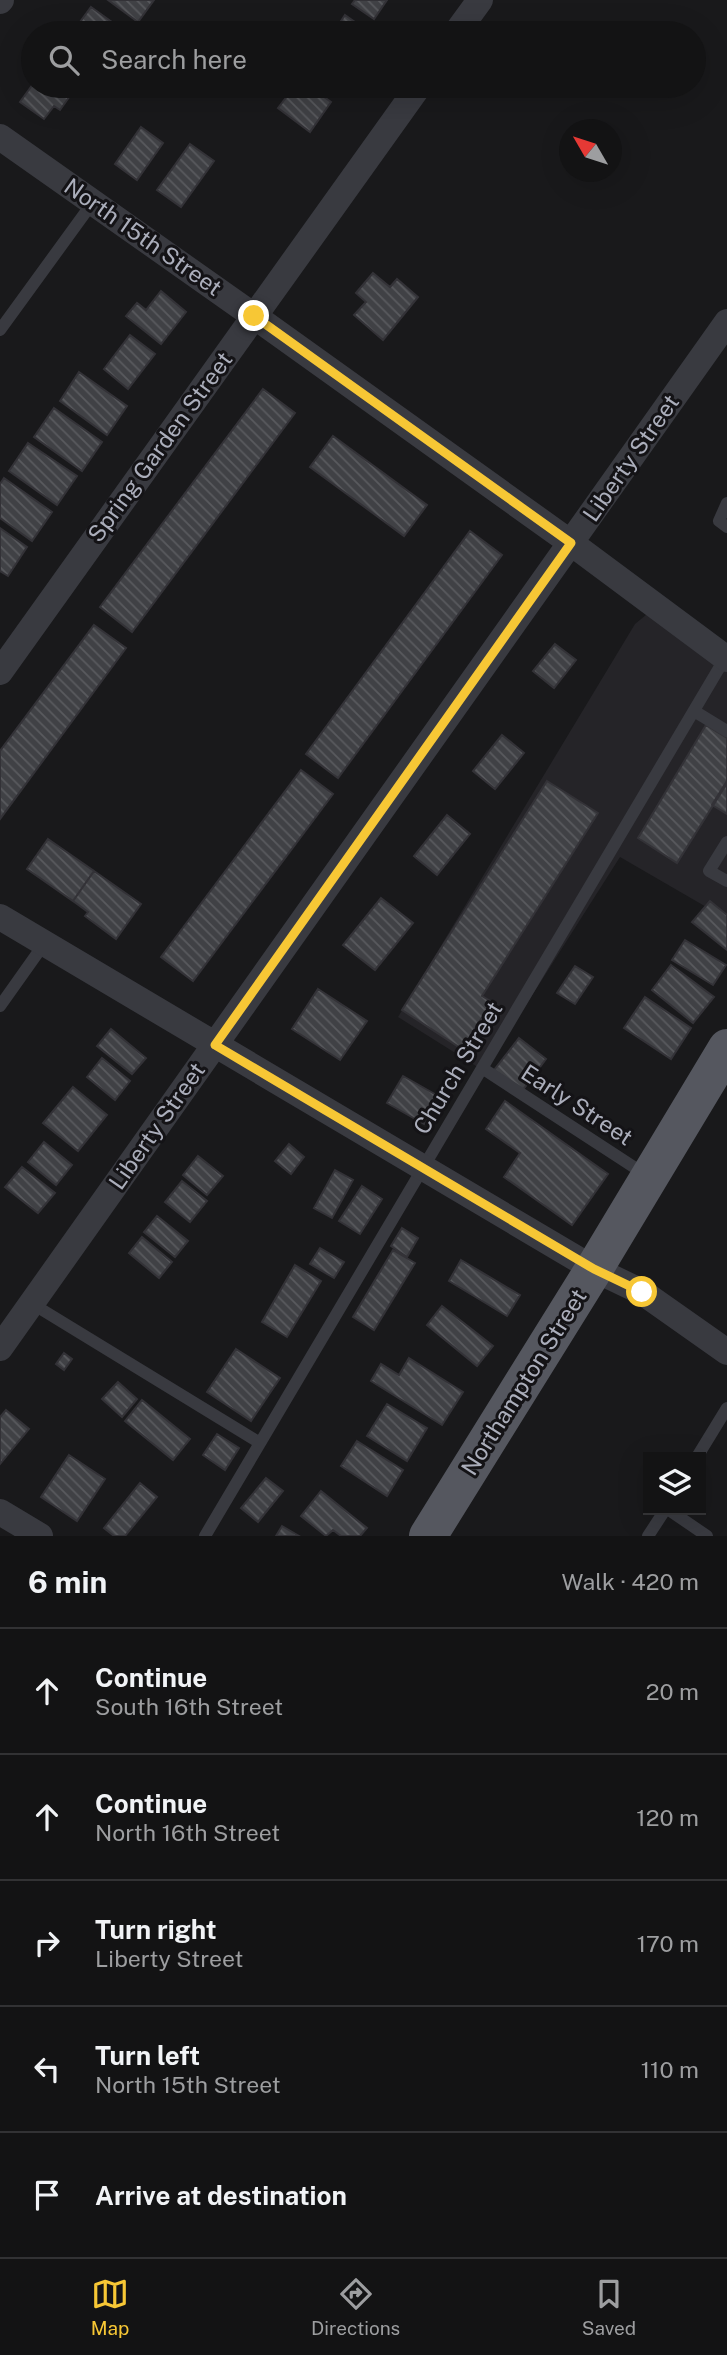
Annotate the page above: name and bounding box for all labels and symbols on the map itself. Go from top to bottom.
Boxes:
north arrow [559,119,622,182]
street label: North 15th Street [59,172,227,301]
route end [238,300,269,331]
street label: Spring Garden Street [82,346,238,547]
street label: Liberty Street [577,389,684,526]
street label: Church Street [407,997,508,1139]
street label: Liberty Street [103,1057,210,1194]
street label: Early Street [517,1059,638,1151]
route start [626,1276,657,1307]
street label: Northampton Street [455,1284,592,1480]

